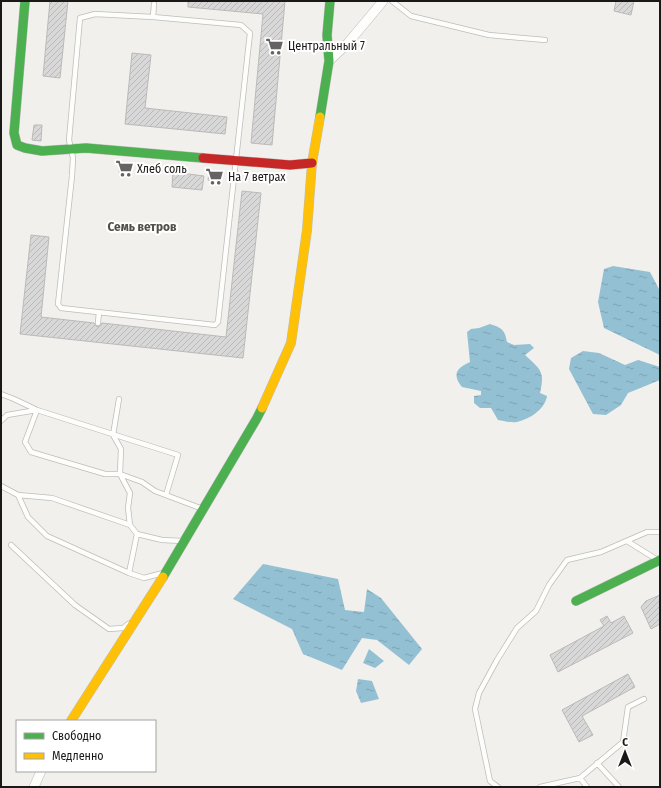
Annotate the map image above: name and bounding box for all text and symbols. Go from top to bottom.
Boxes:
supermarket icon: Центральный 7 [265,36,285,56]
place label: Центральный 7 [288,39,365,53]
supermarket icon: Хлеб соль [114,159,134,179]
place label: Хлеб соль [137,162,187,176]
supermarket icon: На 7 ветрах [205,167,225,187]
place label: На 7 ветрах [228,170,286,184]
district label: Семь ветров [108,219,177,234]
legend [16,720,156,772]
text: Свободно [52,729,101,743]
north arrow [605,732,645,772]
text: С [622,736,628,749]
text: Медленно [52,749,104,763]

